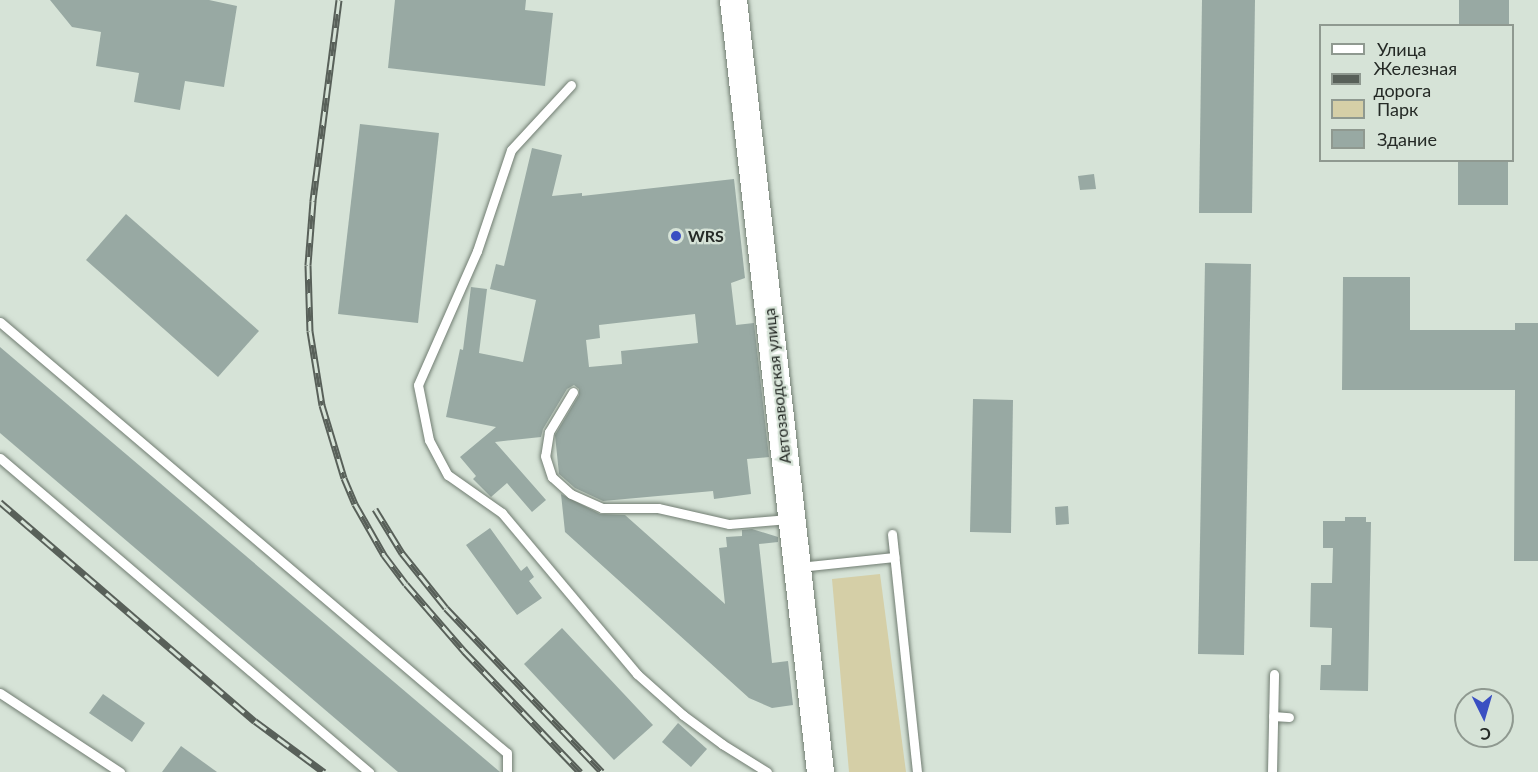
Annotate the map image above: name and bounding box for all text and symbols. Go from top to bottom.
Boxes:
legend [1319,24,1514,162]
text: Улица [1377,38,1427,60]
text: Железная дорога [1373,57,1457,101]
text: Парк [1377,98,1418,120]
text: Здание [1377,128,1437,150]
place label: WRS [688,226,724,246]
marker: WRS [669,229,683,243]
street label: Автозаводская улица [759,307,795,465]
north arrow [1454,688,1514,748]
text: С [1479,725,1492,744]

